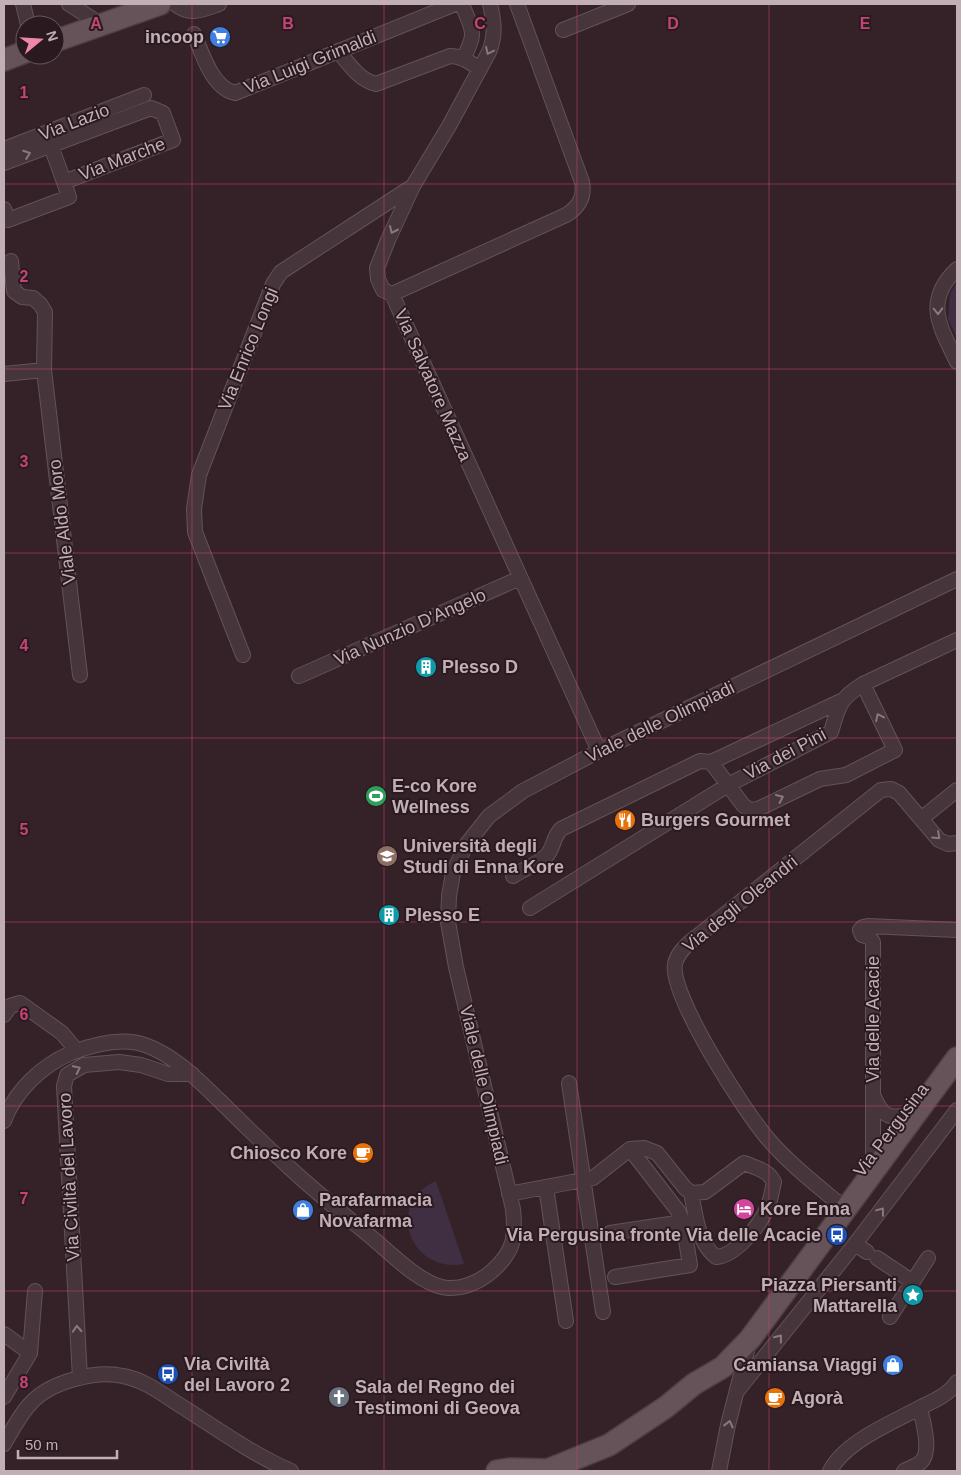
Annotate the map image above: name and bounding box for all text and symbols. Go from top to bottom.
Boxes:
north arrow [15,15,65,65]
text: A [90,15,102,32]
text: B [282,15,294,32]
text: C [474,15,486,32]
text: D [667,15,679,32]
text: E [860,15,871,32]
supermarket icon: incoop [208,25,232,49]
street label: Via Luigi Grimaldi [241,26,379,98]
place label: incoop [145,27,204,47]
text: N [43,29,62,43]
one-way arrow [485,46,496,55]
text: 1 [20,84,29,101]
street label: Via Lazio [36,99,112,145]
street label: Via Marche [76,133,168,185]
one-way arrow [22,150,31,160]
one-way arrow [388,225,399,234]
text: 2 [20,268,29,285]
street label: Via Enrico Longi [214,285,282,413]
street label: Via Salvatore Mazza [390,306,476,465]
one-way arrow [933,308,943,315]
text: 3 [20,453,29,470]
street label: Viale Aldo Moro [44,458,80,586]
street label: Via Nunzio D'Angelo [331,584,489,670]
text: 4 [20,637,29,654]
building icon: Plesso D [414,655,438,679]
place label: Plesso D [442,657,518,677]
street label: Viale delle Olimpiadi [582,677,738,767]
one-way arrow [875,713,885,722]
street label: Via dei Pini [741,724,829,784]
place label: E-co Kore Wellness [392,776,477,817]
sports icon: E-co Kore Wellness [364,784,388,808]
one-way arrow [775,794,784,805]
restaurant icon: Burgers Gourmet [613,808,637,832]
place label: Burgers Gourmet [641,810,790,830]
text: 5 [20,821,29,838]
one-way arrow [931,830,940,839]
place label: Università degli Studi di Enna Kore [403,836,564,877]
school or university icon: Università degli Studi di Enna Kore [375,844,399,868]
street label: Via degli Oleandri [679,852,801,956]
building icon: Plesso E [377,903,401,927]
place label: Plesso E [405,905,480,925]
street label: Via delle Acacie [863,956,883,1082]
street label: Viale delle Olimpiadi [456,1003,512,1167]
text: 6 [20,1006,29,1023]
one-way arrow [72,1065,81,1075]
street label: Via Pergusina [849,1079,933,1181]
street label: Via Civiltà del Lavoro [55,1092,83,1262]
cafe icon: Chiosco Kore [351,1141,375,1165]
place label: Chiosco Kore [230,1143,347,1163]
text: 7 [20,1190,29,1207]
place label: Parafarmacia Novafarma [319,1190,433,1231]
hotel icon: Kore Enna [732,1197,756,1221]
shop icon: Parafarmacia Novafarma [291,1198,315,1222]
place label: Kore Enna [760,1199,851,1219]
one-way arrow [875,1208,883,1217]
bus stop icon: Via Pergusina fronte Via delle Acacie [825,1223,849,1247]
place label: Via Pergusina fronte Via delle Acacie [506,1225,821,1245]
place label: Piazza Piersanti Mattarella [761,1275,898,1316]
place icon: Piazza Piersanti Mattarella [901,1283,925,1307]
one-way arrow [71,1325,82,1333]
one-way arrow [774,1335,783,1344]
shop icon: Camiansa Viaggi [881,1353,905,1377]
place label: Via Civiltà del Lavoro 2 [184,1354,290,1395]
place label: Camiansa Viaggi [733,1355,877,1375]
bus stop icon: Via Civiltà del Lavoro 2 [156,1362,180,1386]
text: 8 [20,1374,29,1391]
place label: Sala del Regno dei Testimoni di Geova [355,1377,521,1418]
church icon: Sala del Regno dei Testimoni di Geova [327,1385,351,1409]
cafe icon: Agorà [763,1386,787,1410]
place label: Agorà [791,1388,844,1408]
one-way arrow [723,1420,733,1428]
scale bar [18,1428,116,1460]
text: 50 m [25,1436,58,1453]

